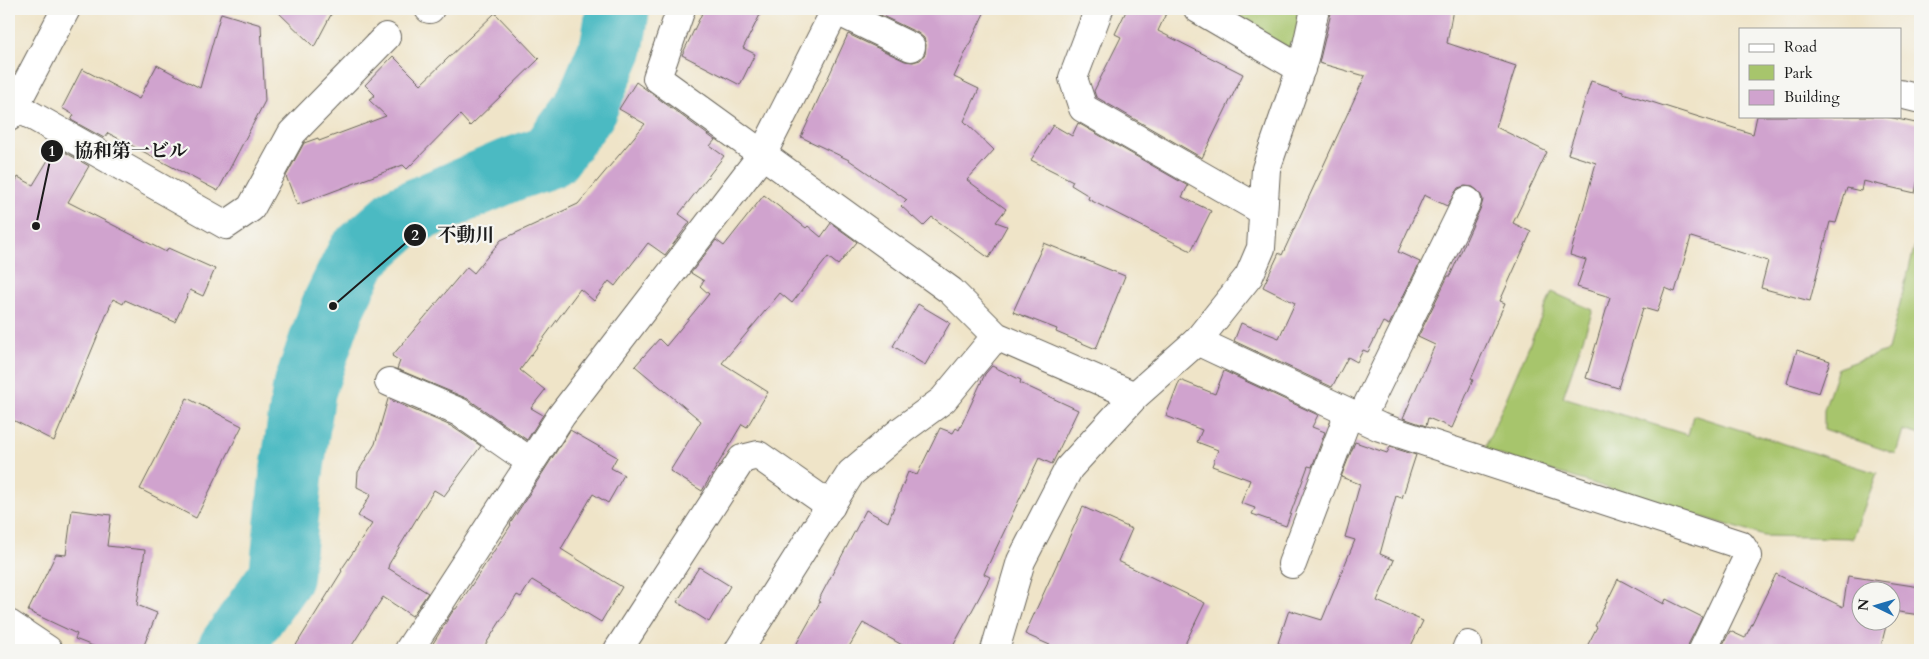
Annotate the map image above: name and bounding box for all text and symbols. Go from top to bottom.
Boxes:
legend [1739,28,1902,118]
text: Road [1784,37,1817,57]
text: Park [1784,63,1813,83]
text: Building [1784,87,1840,107]
callout: 協和第一ビル [39,134,198,168]
text: 協和第一ビル [74,138,188,164]
text: 1 [48,141,56,161]
callout: 不動川 [402,218,504,252]
text: 不動川 [437,222,495,248]
text: 2 [411,225,419,245]
north arrow [1852,582,1902,632]
text: N [1854,598,1874,612]

